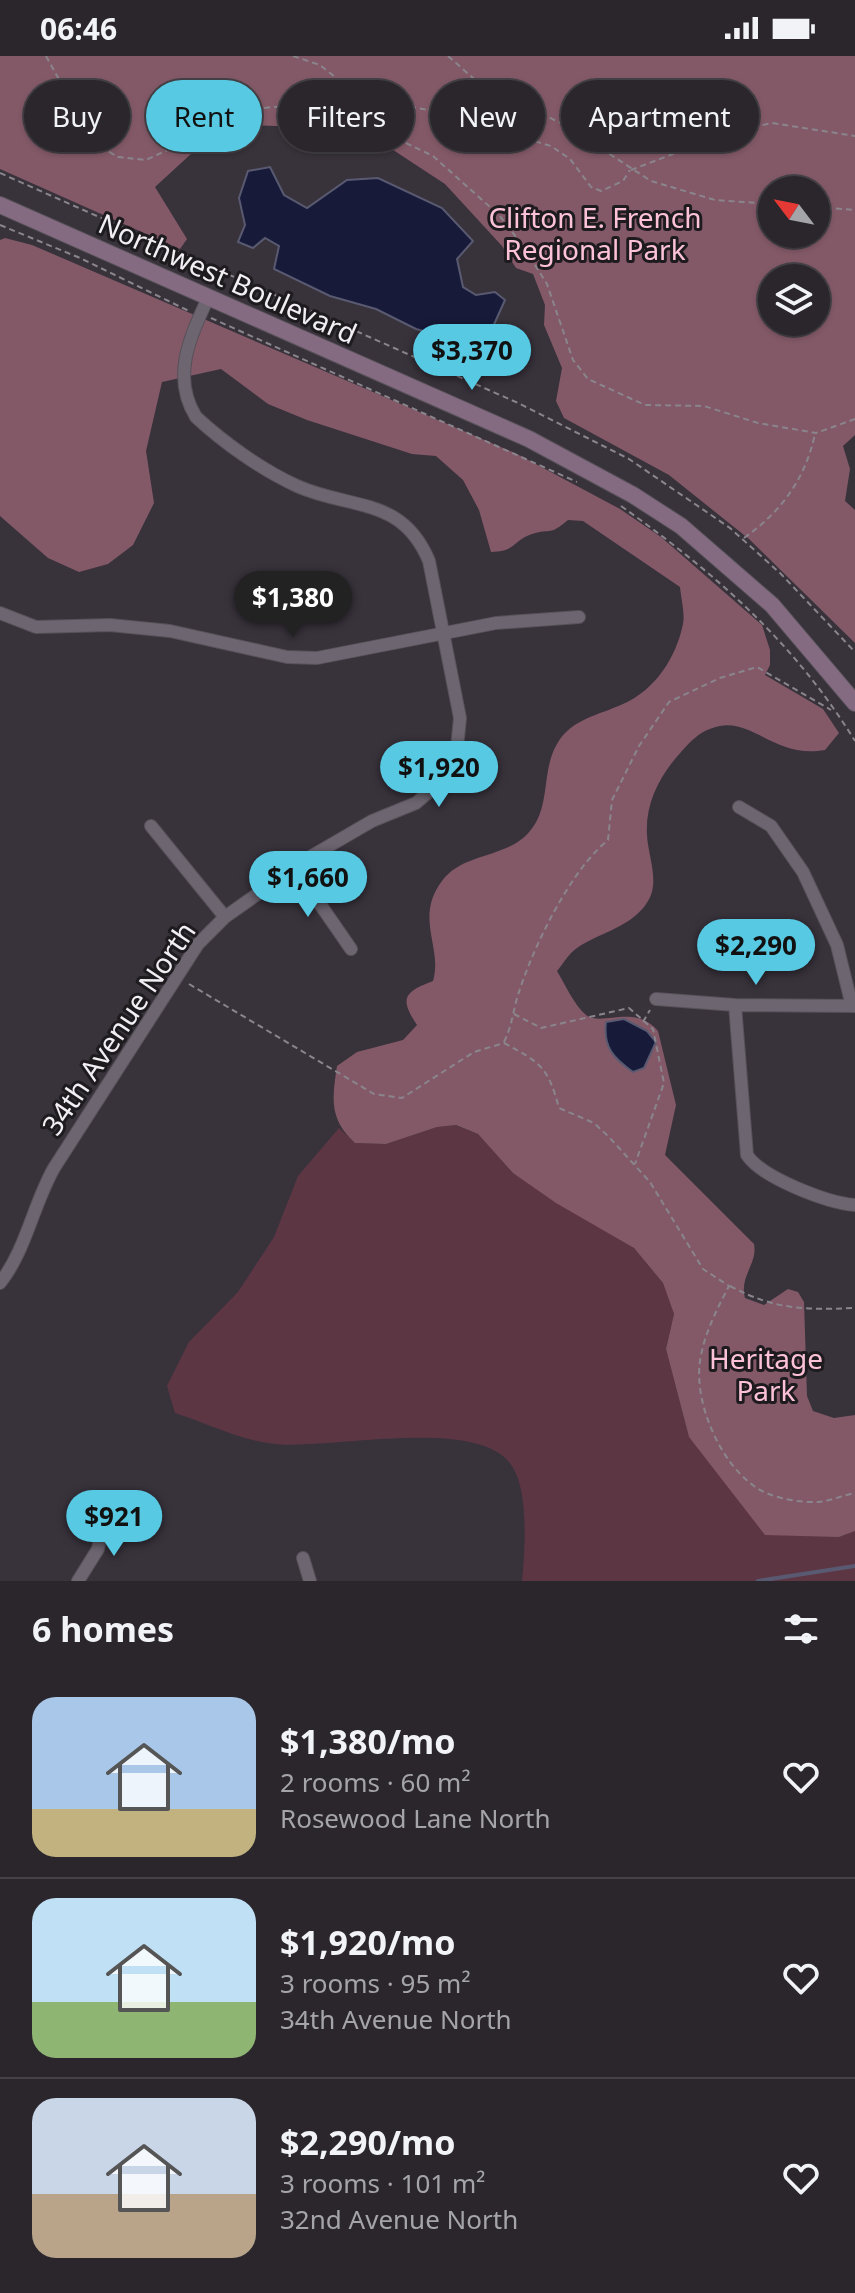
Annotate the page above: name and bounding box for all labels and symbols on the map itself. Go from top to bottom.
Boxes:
north arrow [758,176,830,248]
park label: Clifton E. French Regional Park [488,198,702,268]
street label: Northwest Boulevard [93,204,363,352]
pin: $3,370 [407,324,537,392]
pin: $1,380 [228,571,358,639]
pin: $1,920 [374,741,504,809]
pin: $1,660 [243,851,373,919]
street label: 34th Avenue North [32,914,204,1142]
pin: $2,290 [691,919,821,987]
park label: Heritage Park [709,1339,823,1409]
pin: $921 [67,1490,161,1558]

